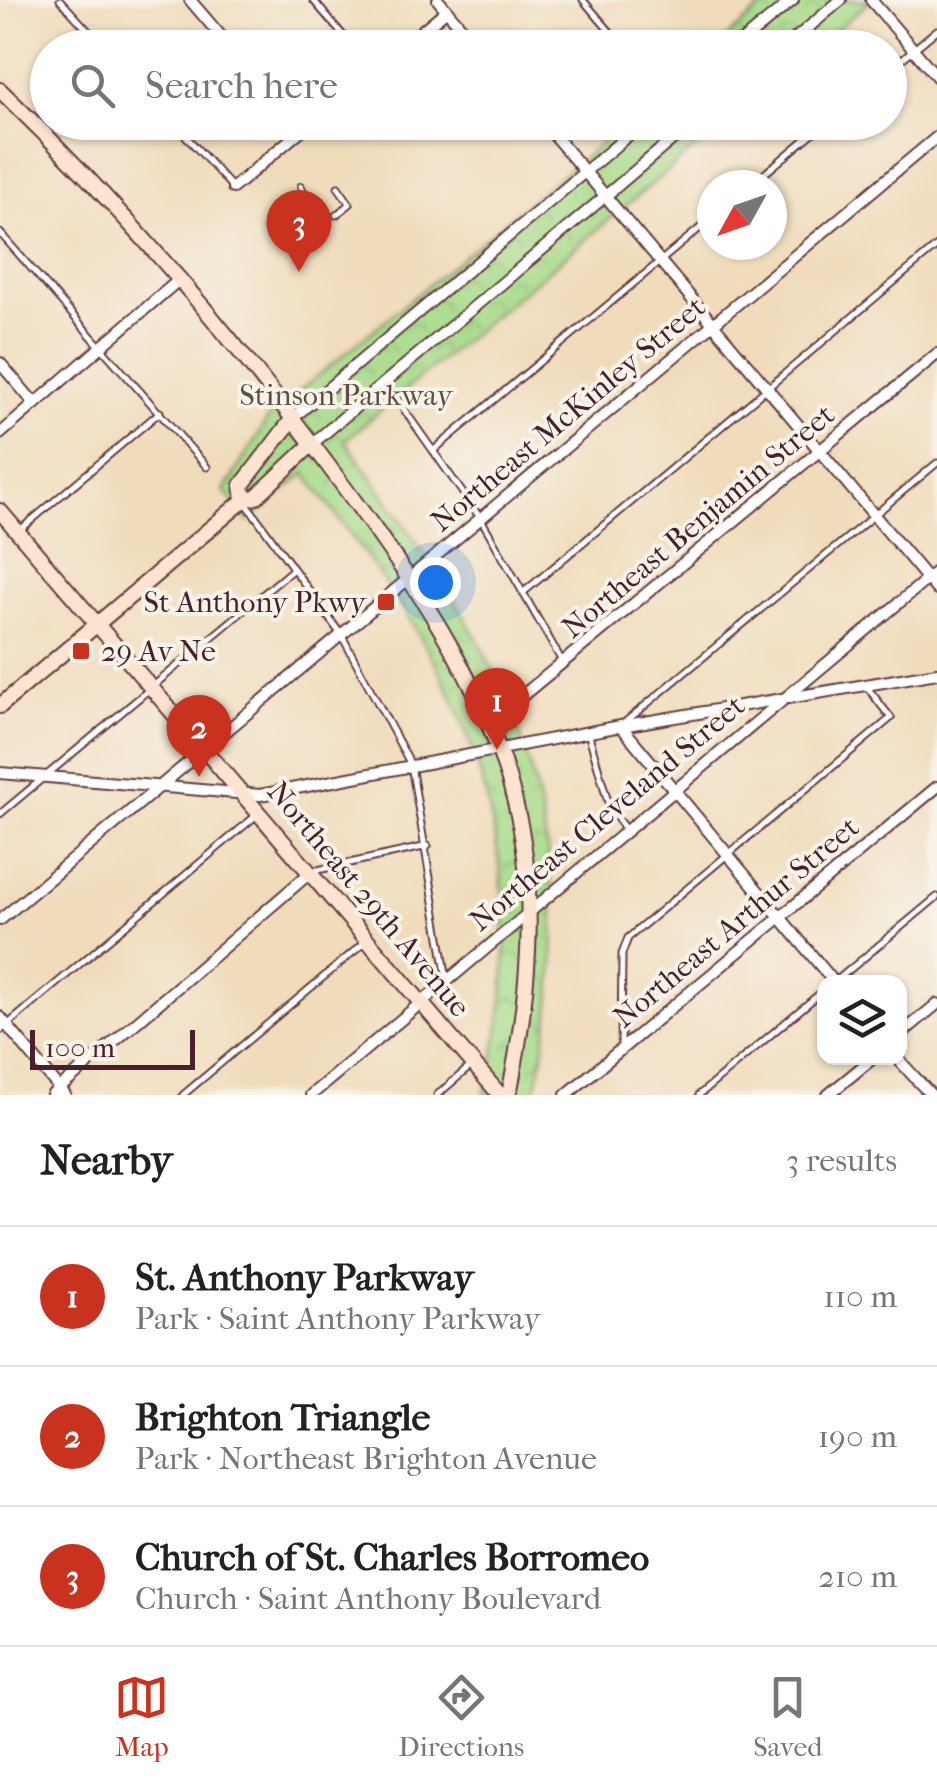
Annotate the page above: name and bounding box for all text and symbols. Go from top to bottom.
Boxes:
search box [30,30,907,140]
icon: search [65,58,120,113]
text: Search here [145,63,338,108]
north arrow [697,170,787,260]
pin: 3 [266,190,332,272]
street label: Northeast McKinley Street [424,289,713,539]
park label: Stinson Parkway [239,378,454,413]
street label: Northeast Benjamin Street [555,397,842,646]
your location [410,557,461,608]
place label: St Anthony Pkwy [144,585,367,620]
marker: St Anthony Pkwy [375,591,397,613]
place label: 29 Av Ne [101,634,216,669]
marker: 29 Av Ne [70,640,92,662]
pin: 1 [464,668,530,750]
street label: Northeast Cleveland Street [463,688,752,939]
pin: 2 [166,694,232,777]
street label: Northeast 29th Avenue [260,775,477,1024]
street label: Northeast Arthur Street [607,809,866,1035]
map controls [817,975,907,1065]
button: layers [817,975,907,1065]
scale bar [30,1025,195,1070]
text: 100 m [45,1031,115,1064]
text: Nearby [40,1136,172,1185]
text: 3 results [786,1142,897,1179]
text: St. Anthony Parkway [135,1255,474,1300]
text: 1 [67,1278,78,1315]
text: 110 m [823,1278,897,1315]
text: Park · Saint Anthony Parkway [135,1300,540,1337]
text: Brighton Triangle [135,1395,430,1440]
text: 2 [64,1418,81,1455]
text: 190 m [818,1418,897,1455]
text: Park · Northeast Brighton Avenue [135,1440,597,1477]
text: Church of St. Charles Borromeo [135,1535,649,1580]
text: 3 [66,1558,79,1595]
text: 210 m [818,1558,897,1595]
text: Church · Saint Anthony Boulevard [135,1580,601,1617]
tab: Map [114,1670,169,1763]
tab: Directions [398,1670,524,1763]
tab: Saved [753,1670,823,1763]

